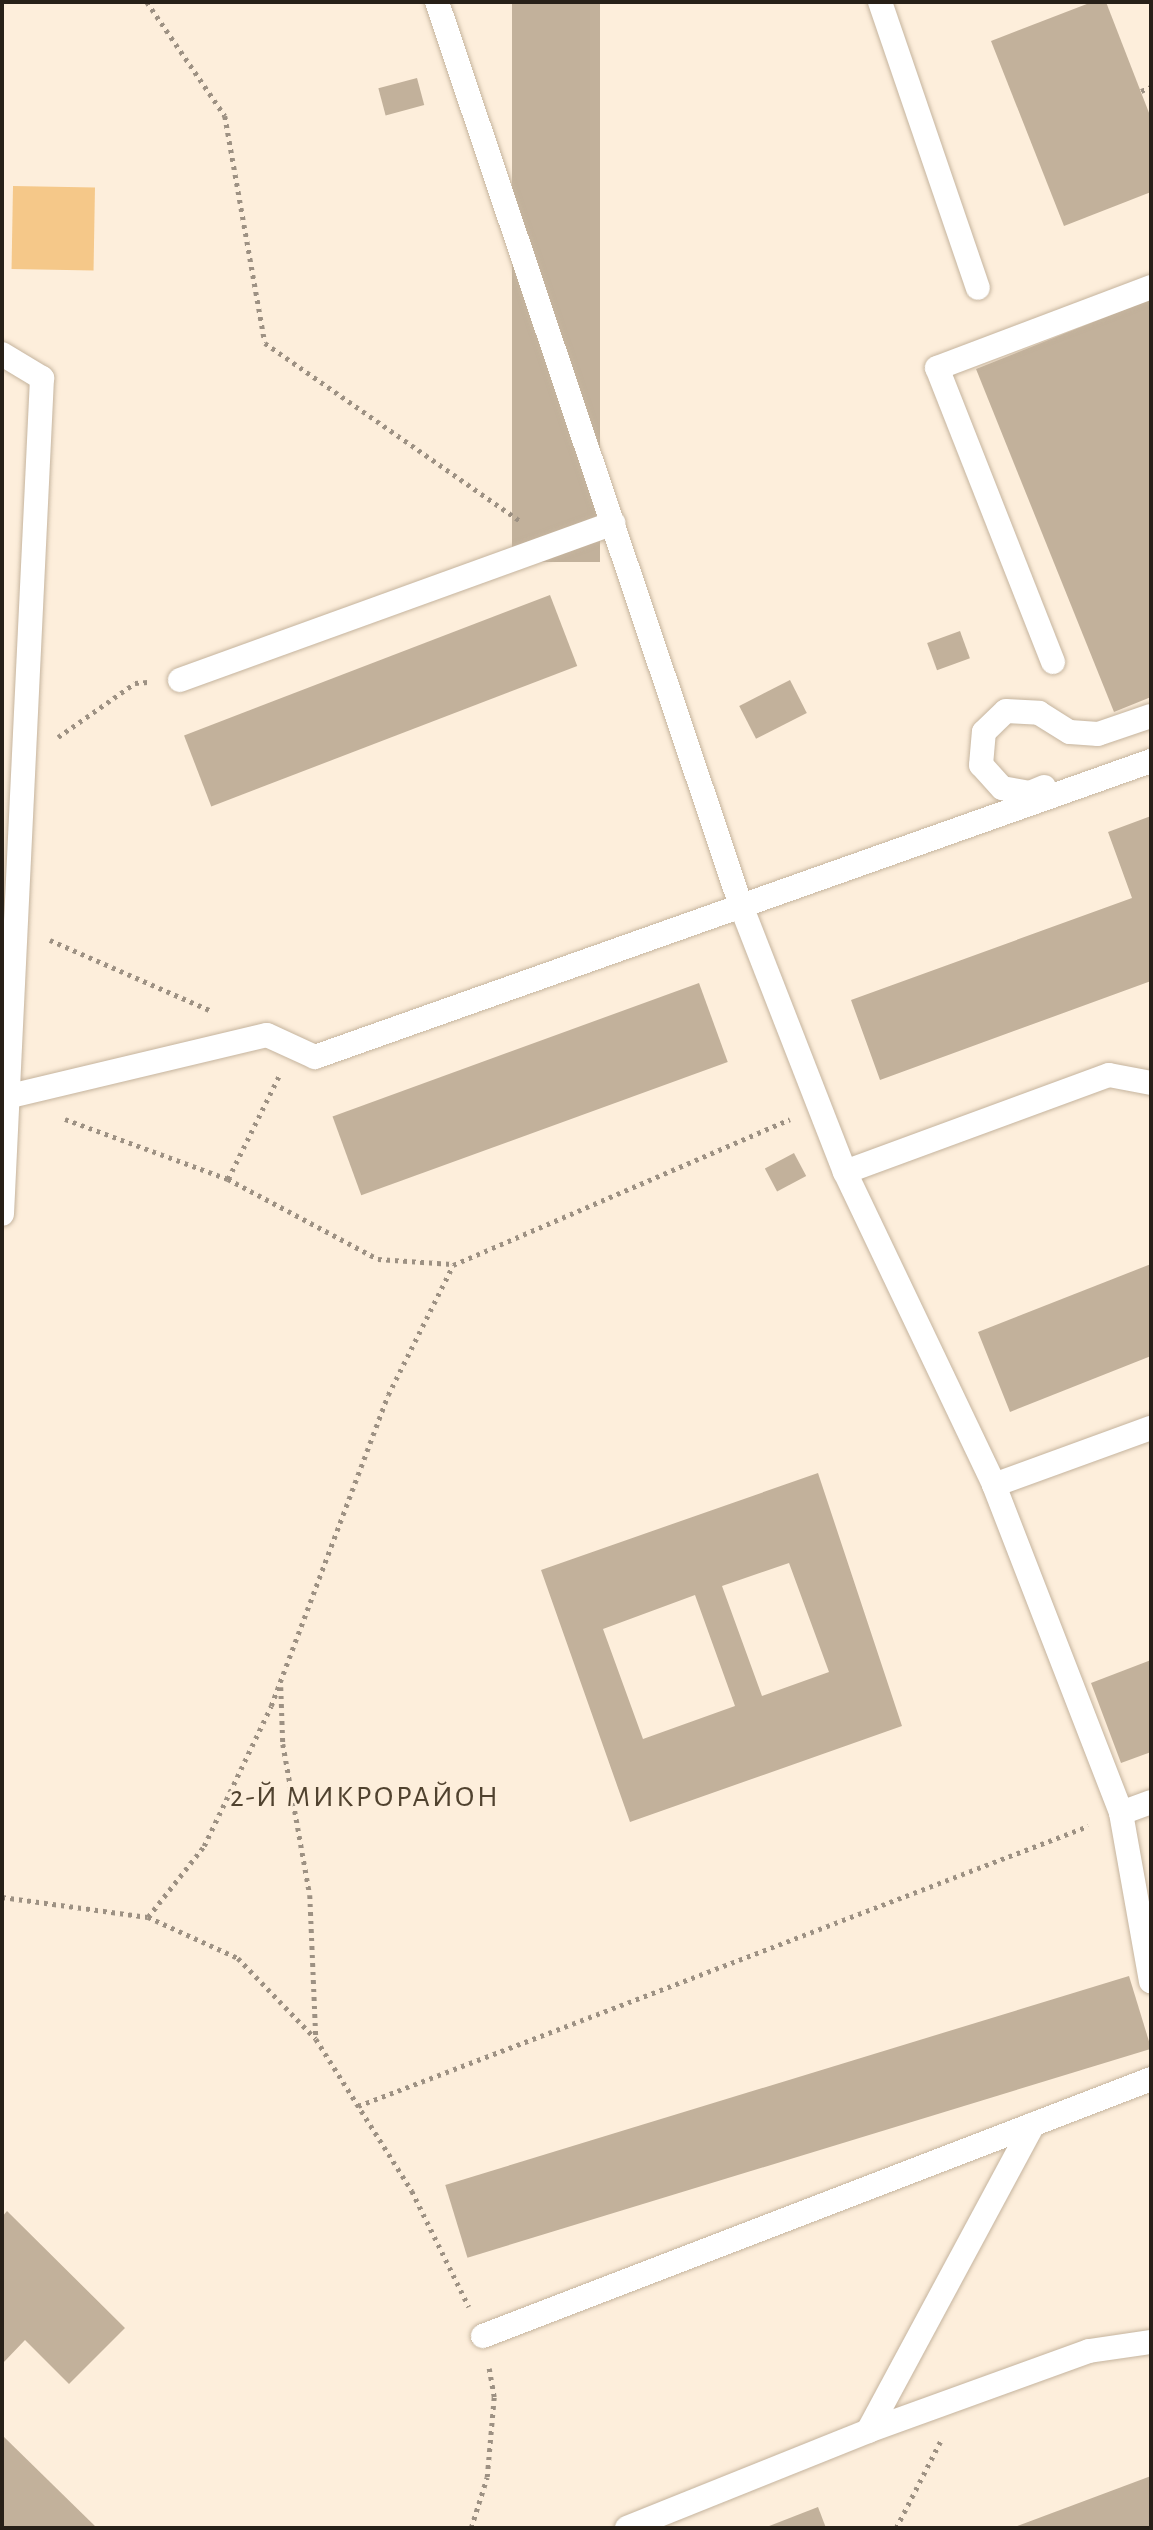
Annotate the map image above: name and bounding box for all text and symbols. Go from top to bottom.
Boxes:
district label: 2-Й МИКРОРАЙОН [232,1779,498,1815]

